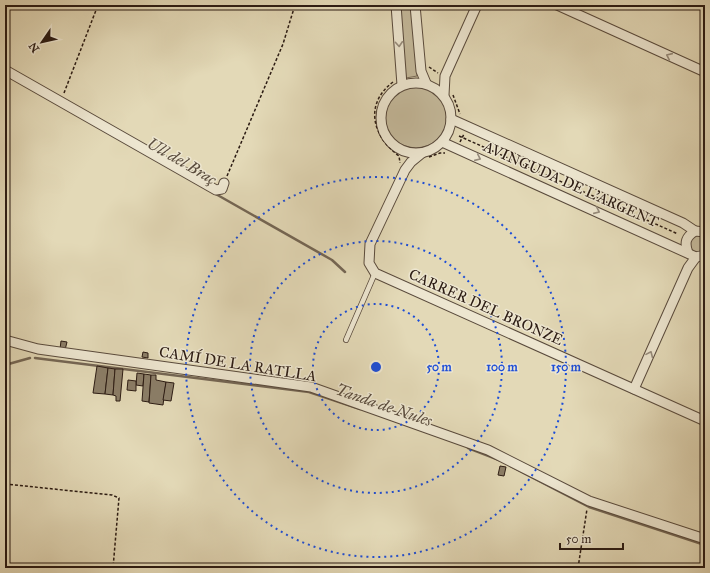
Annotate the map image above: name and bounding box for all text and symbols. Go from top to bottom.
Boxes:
north arrow [22,22,62,62]
text: N [26,39,42,55]
one-way arrow [395,41,404,47]
one-way arrow [666,53,674,61]
water label: Ull del Braç [144,133,221,189]
street label: AVINGUDA DE L'ARGENT [480,137,661,231]
one-way arrow [474,153,481,161]
one-way arrow [592,206,600,214]
street label: CARRER DEL BRONZE [406,265,566,349]
street label: CAMÍ DE LA RATLLA [158,342,318,385]
one-way arrow [645,350,653,358]
centre of rings [369,360,383,374]
text: 50 m [426,360,453,374]
text: 100 m [486,360,519,374]
text: 150 m [551,360,582,374]
water label: Tanda de Nules [333,380,435,430]
scale bar [560,525,623,551]
text: 50 m [566,532,591,546]

